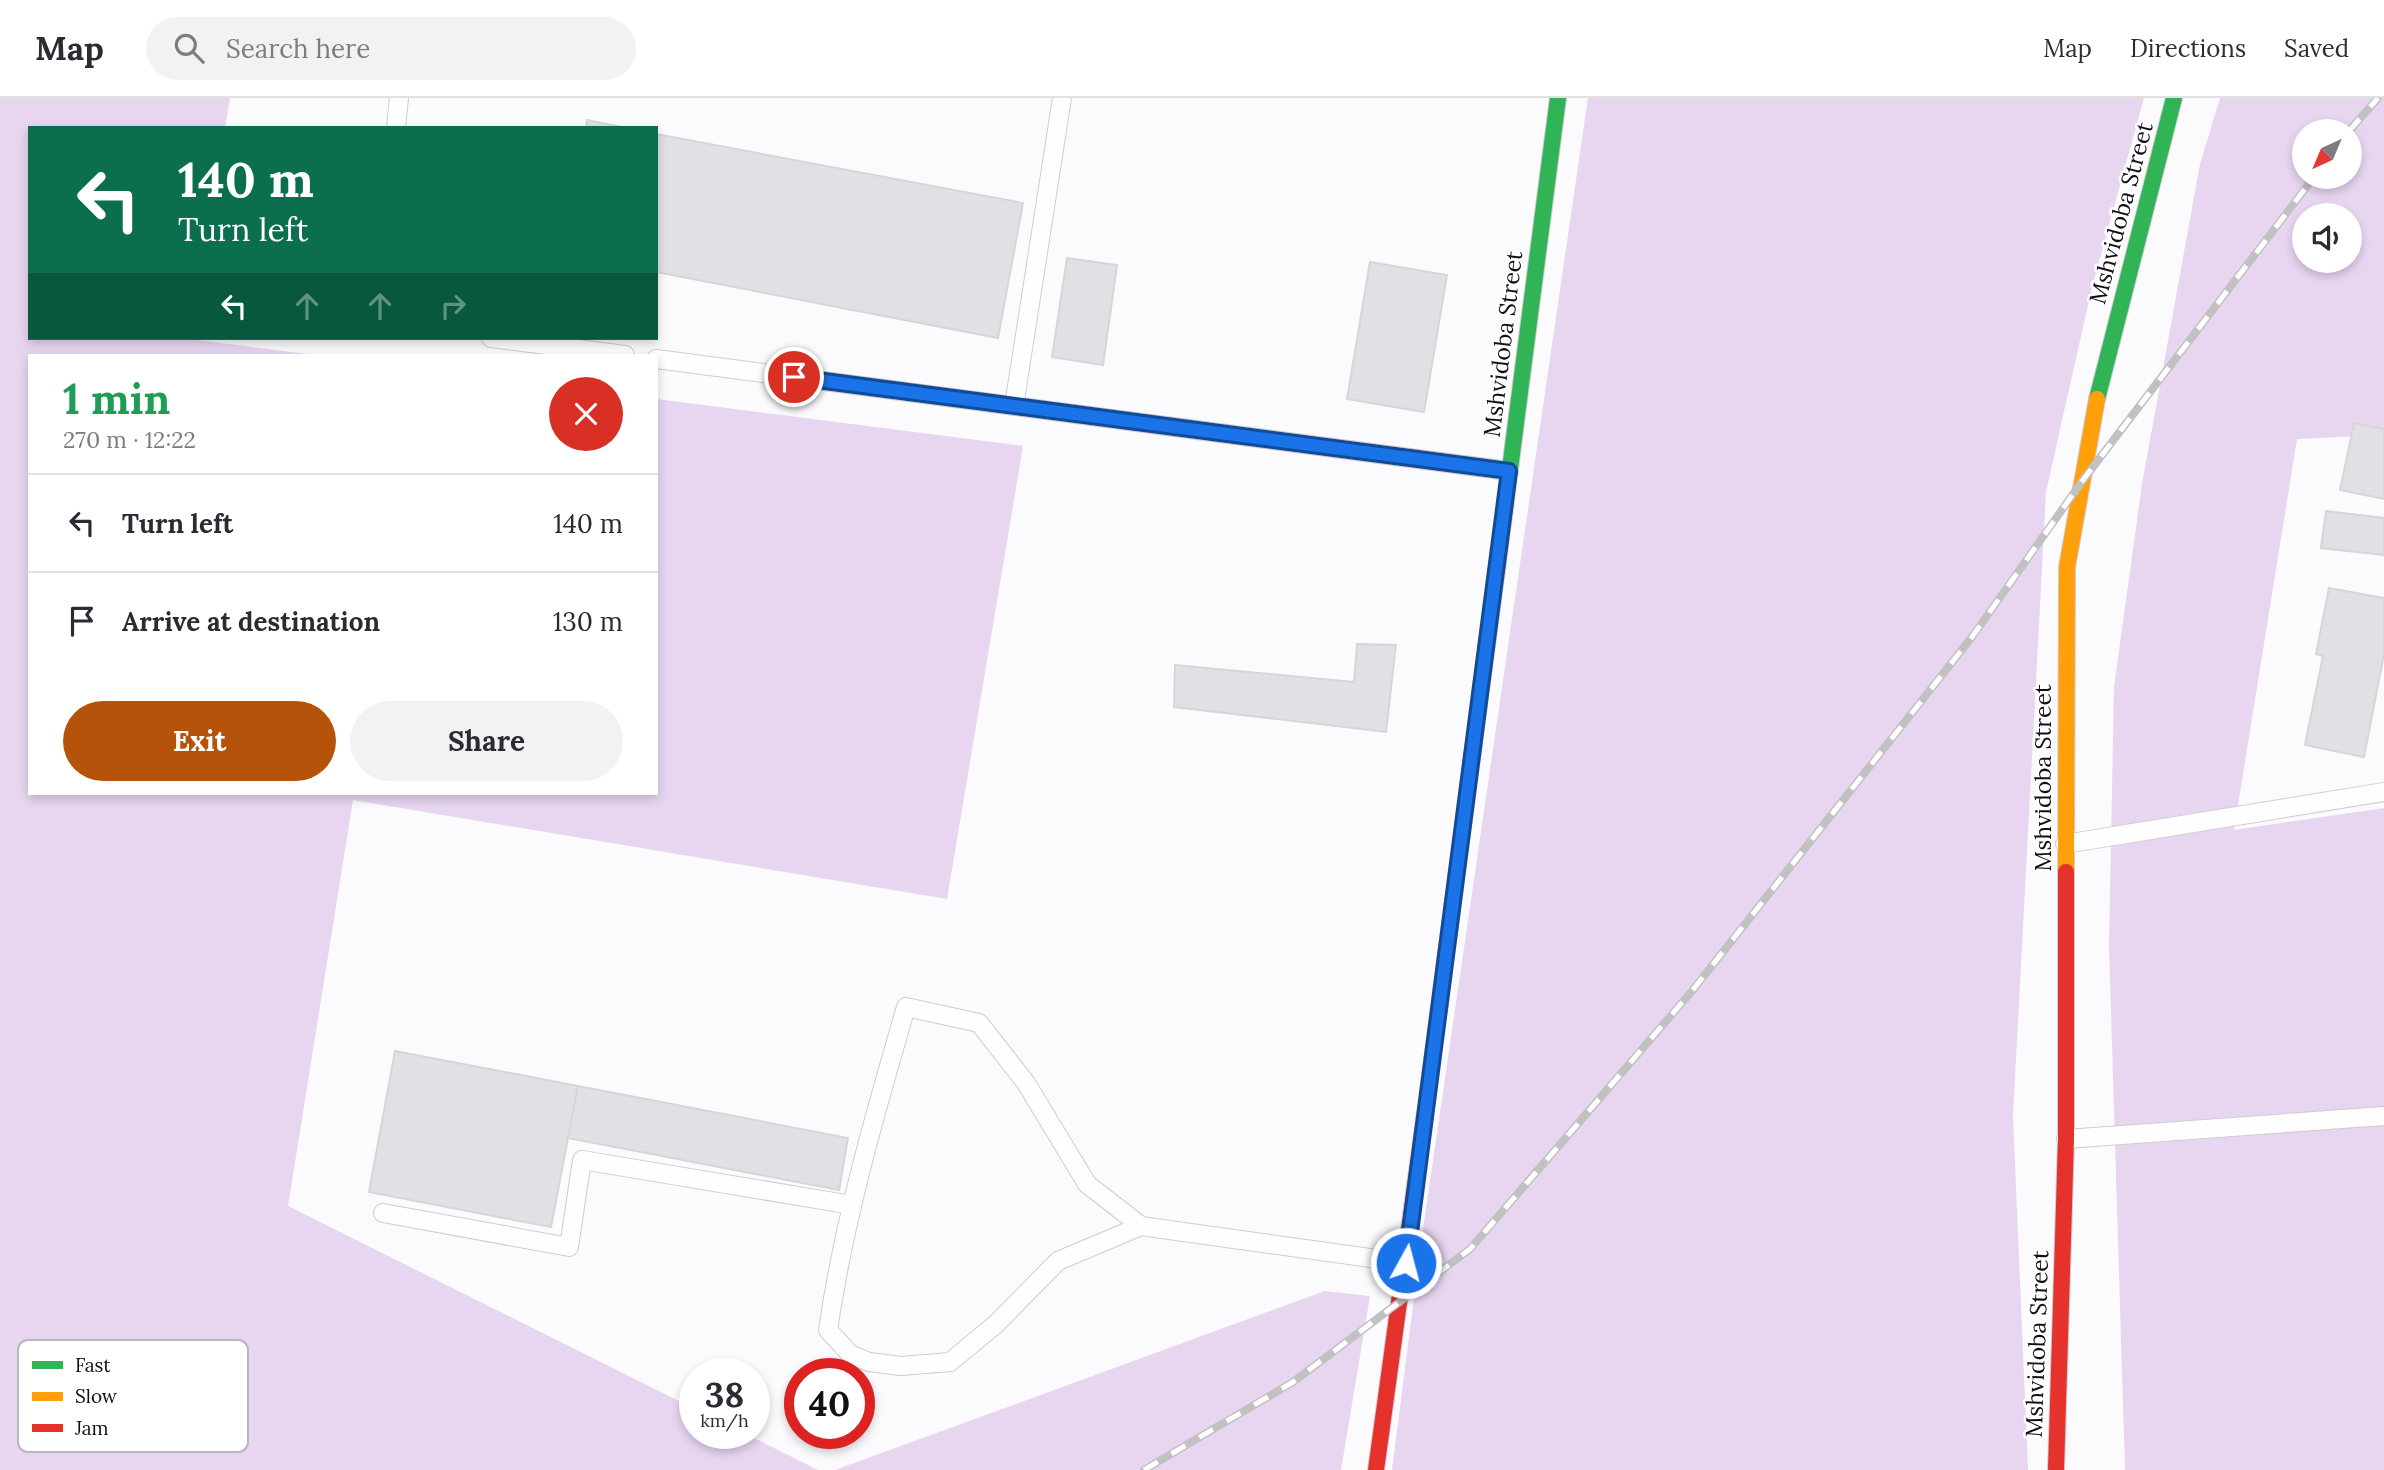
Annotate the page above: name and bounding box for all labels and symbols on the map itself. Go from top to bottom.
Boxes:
street label: Mshvidoba Street [2082,119,2159,307]
north arrow [2292,119,2362,189]
street label: Mshvidoba Street [1477,249,1528,439]
pin [764,347,824,407]
street label: Mshvidoba Street [2028,684,2057,872]
position arrow [1369,1226,1443,1300]
street label: Mshvidoba Street [2019,1250,2054,1438]
legend [18,1340,248,1452]
text: Fast [75,1353,111,1377]
speed limit sign: 40 [784,1358,875,1449]
text: Slow [75,1384,118,1408]
text: Jam [74,1416,109,1440]

